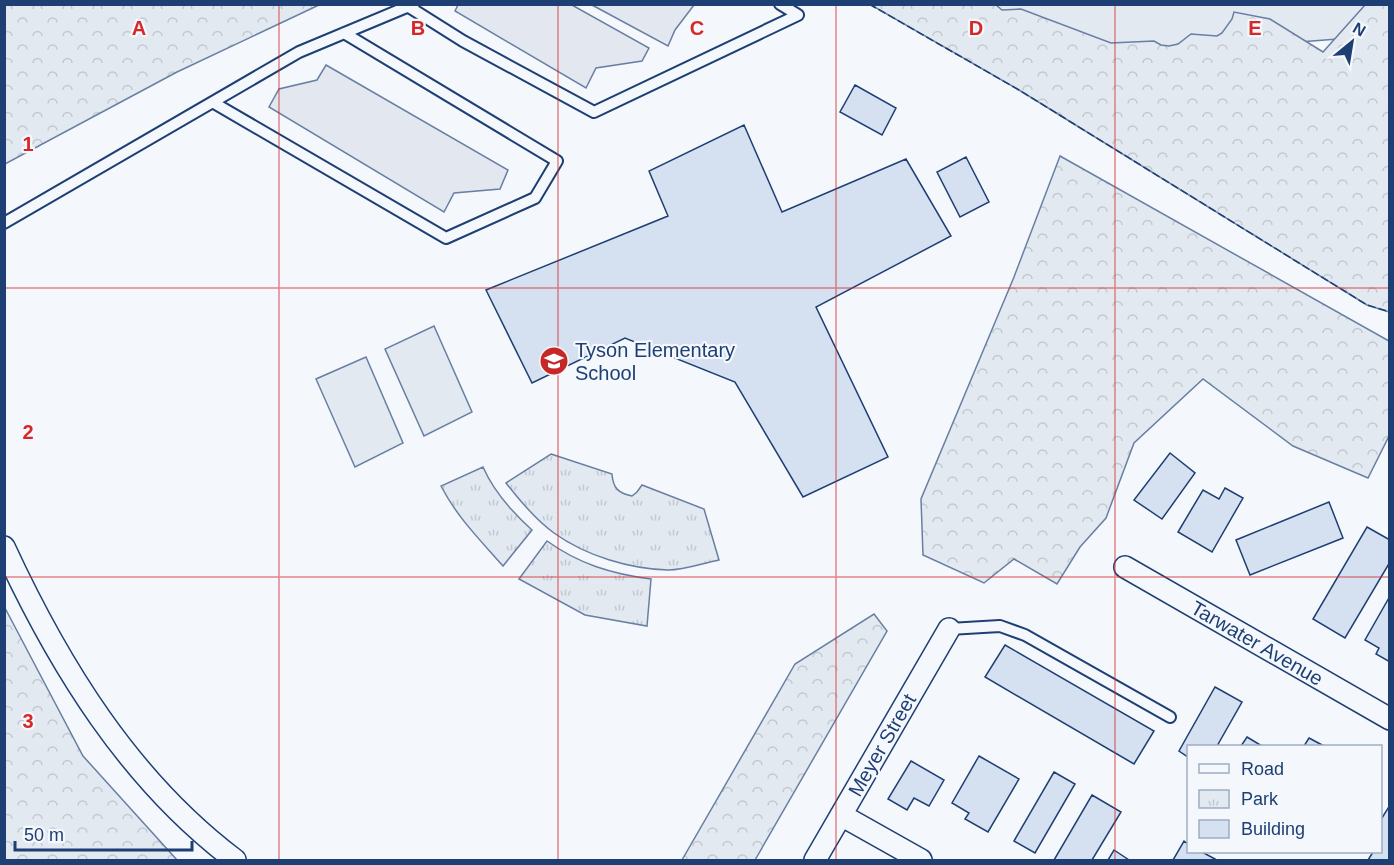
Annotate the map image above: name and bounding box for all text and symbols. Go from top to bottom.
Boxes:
north arrow [1322,12,1382,72]
text: A [132,17,146,39]
text: B [411,17,425,39]
text: C [690,17,704,39]
text: D [969,17,983,39]
text: E [1248,17,1262,39]
text: N [1350,19,1369,40]
text: 1 [22,133,34,155]
place label: Tyson Elementary School [575,339,735,384]
school or university icon: Tyson Elementary School [538,345,570,377]
text: 2 [22,421,34,443]
street label: Tarwater Avenue [1187,596,1327,690]
street label: Meyer Street [844,690,920,800]
text: 3 [22,710,34,732]
legend [1187,745,1382,853]
text: Road [1241,759,1284,779]
text: Park [1241,789,1279,809]
scale bar [15,814,192,852]
text: Building [1241,819,1305,839]
text: 50 m [24,825,64,845]

